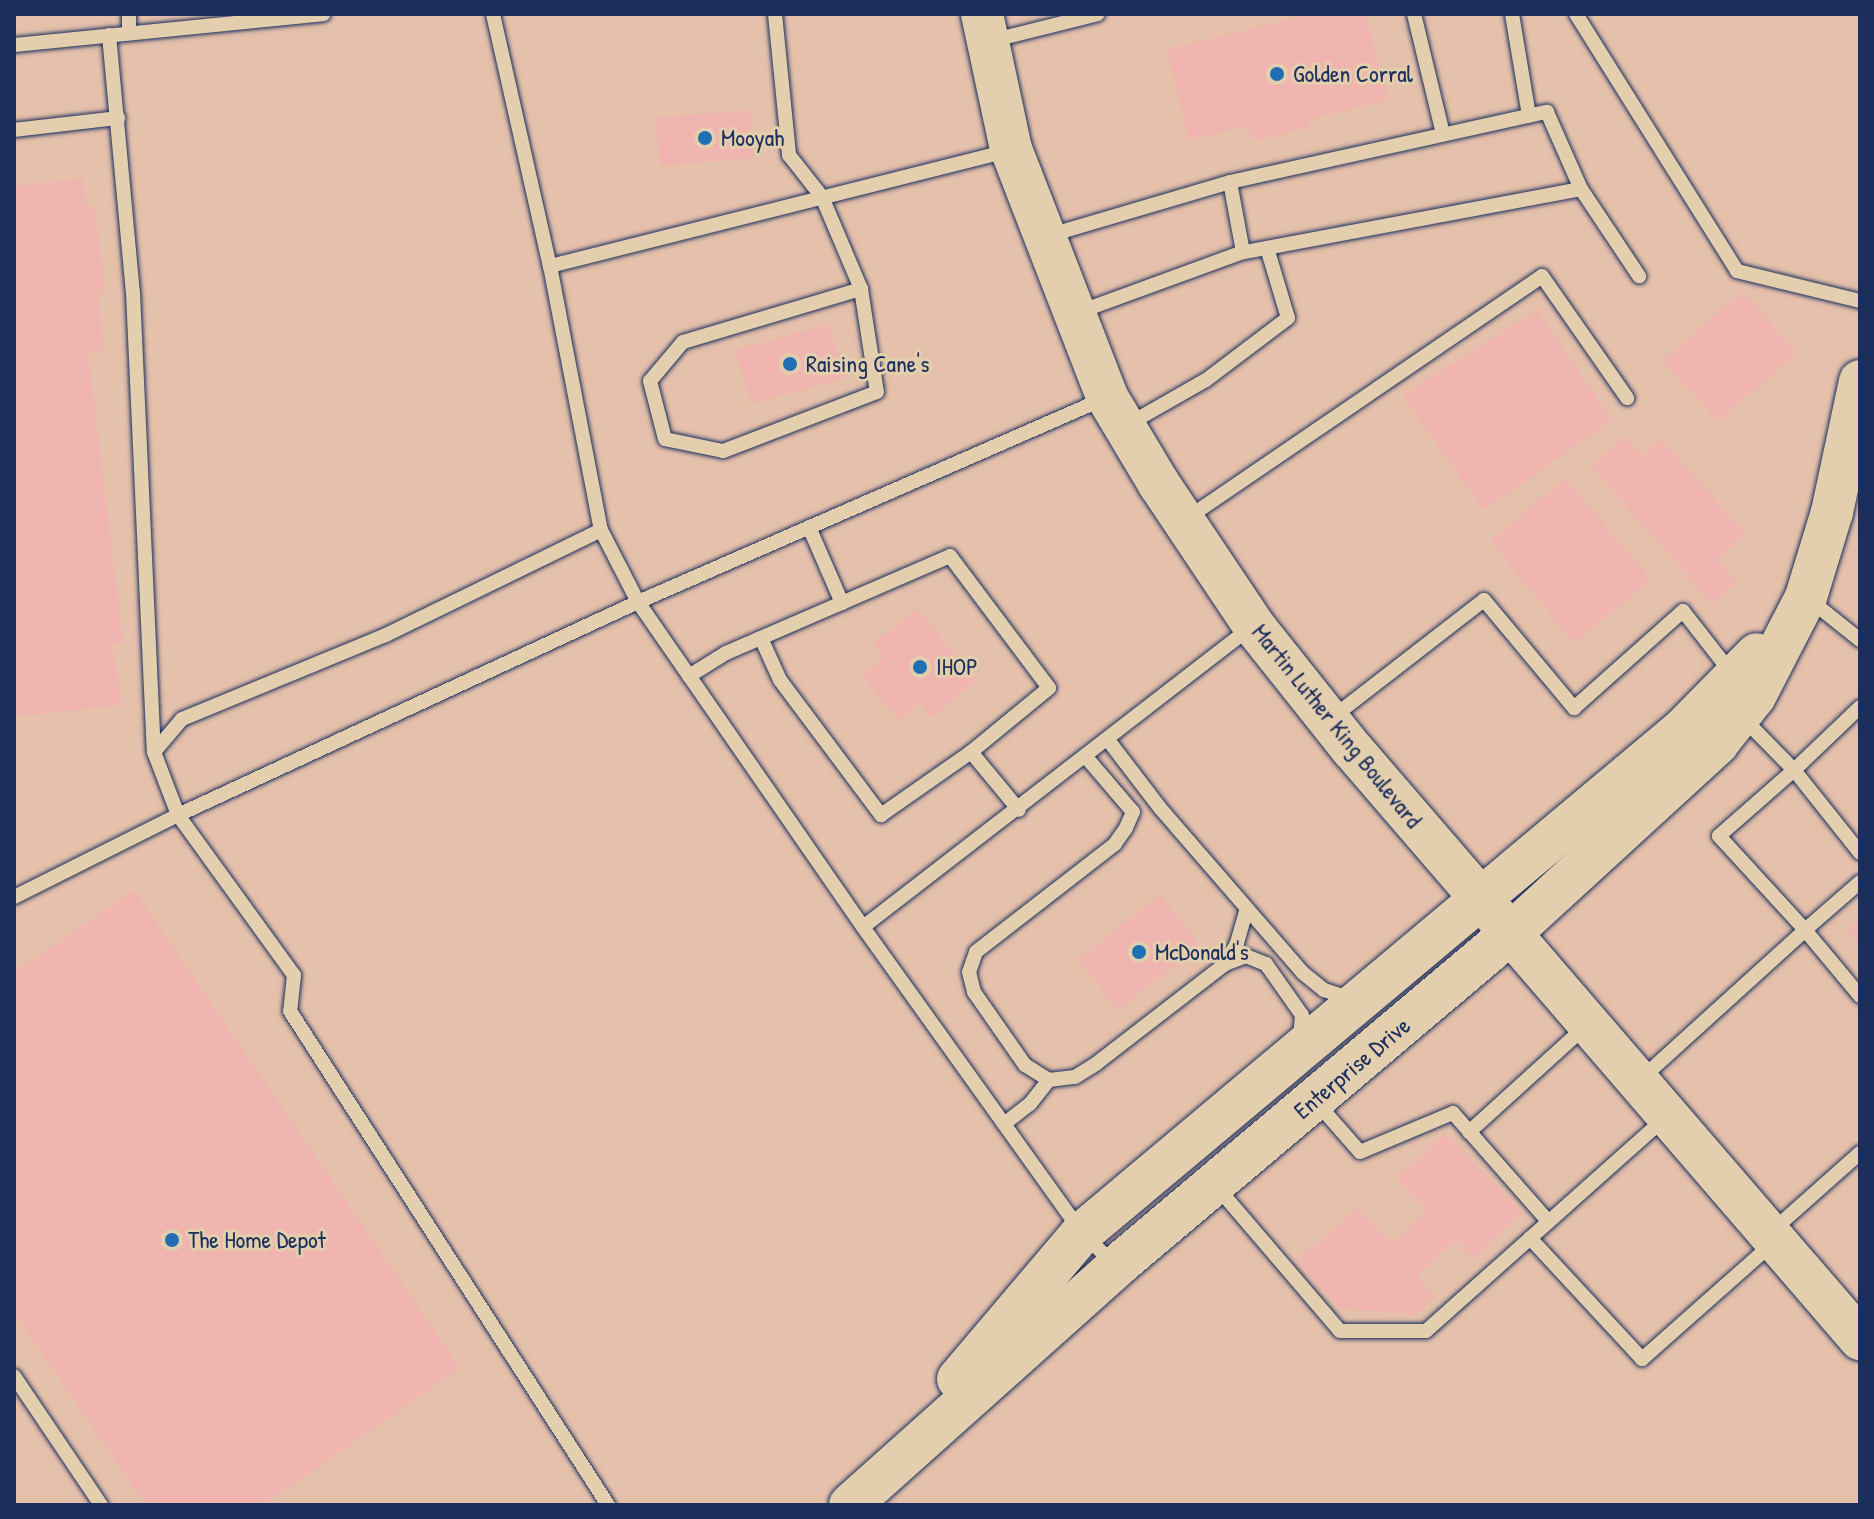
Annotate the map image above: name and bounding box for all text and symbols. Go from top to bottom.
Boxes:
place label: Golden Corral [1293,60,1413,88]
marker: Golden Corral [1268,65,1286,83]
place label: Mooyah [721,124,784,152]
marker: Mooyah [696,129,714,147]
place label: Raising Cane's [806,350,929,378]
marker: Raising Cane's [781,355,799,373]
street label: Martin Luther King Boulevard [1246,618,1428,834]
place label: IHOP [936,653,978,681]
marker: IHOP [911,658,929,676]
place label: McDonald's [1155,938,1249,966]
marker: McDonald's [1130,943,1148,961]
street label: Enterprise Drive [1288,1011,1416,1125]
place label: The Home Depot [188,1226,326,1254]
marker: The Home Depot [163,1231,181,1249]

